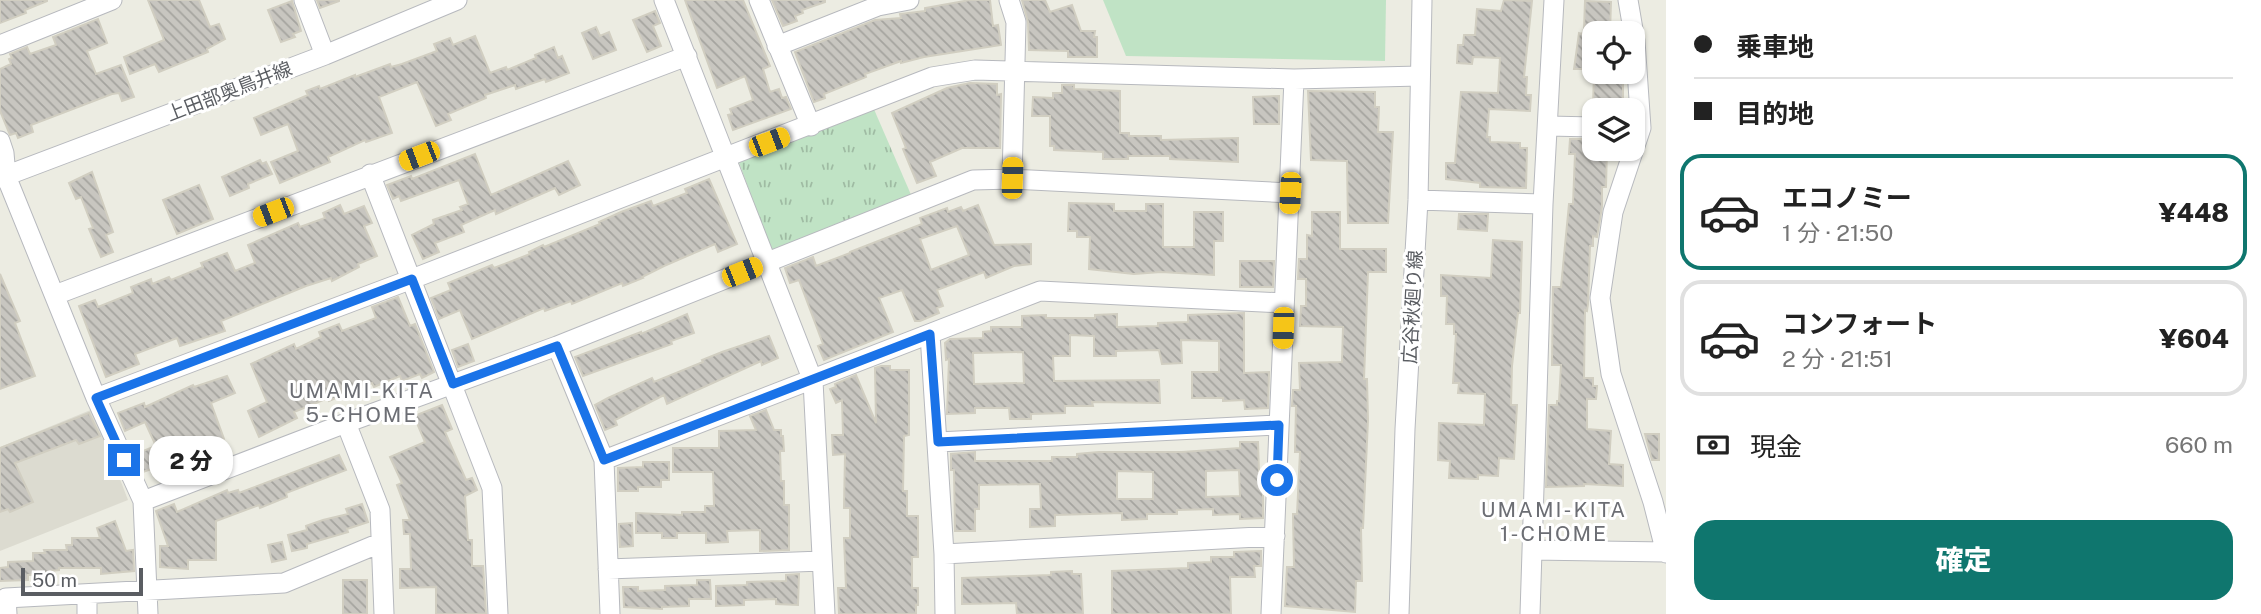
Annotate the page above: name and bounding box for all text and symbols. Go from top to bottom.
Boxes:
map controls [1582,21,1645,161]
button: locate [1582,21,1645,84]
text: 乗車地 [1736,31,1814,62]
street label: 上田部奥鳥井線 [163,57,295,125]
button: layers [1582,98,1645,161]
text: 目的地 [1736,98,1814,129]
car [746,125,793,159]
car [396,139,443,173]
car [1001,157,1024,199]
car [1279,171,1302,215]
icon: car [1698,181,1761,244]
text: エコノミー [1782,182,1912,213]
car [250,195,297,229]
text: ¥448 [2159,197,2229,228]
text: 1 分 · 21:50 [1782,219,1893,246]
street label: 広谷秋廻り線 [1398,249,1426,365]
car [719,254,766,290]
car [1272,307,1295,349]
icon: car [1698,307,1761,370]
text: コンフォート [1782,308,1937,339]
text: ¥604 [2159,323,2229,354]
text: 2 分 · 21:51 [1782,345,1893,372]
district label: UMAMI-KITA 5-CHOME [289,378,435,427]
icon: cash [1694,426,1732,464]
text: 現金 [1750,431,1802,462]
text: 660 m [2165,431,2233,458]
callout: 2 分 [148,435,232,484]
route end [108,444,140,476]
text: 2 分 [169,447,213,474]
route start [1261,464,1293,496]
district label: UMAMI-KITA 1-CHOME [1481,497,1627,546]
button: 確定 [1694,520,2233,600]
scale bar [21,565,144,597]
text: 50 m [32,569,77,591]

